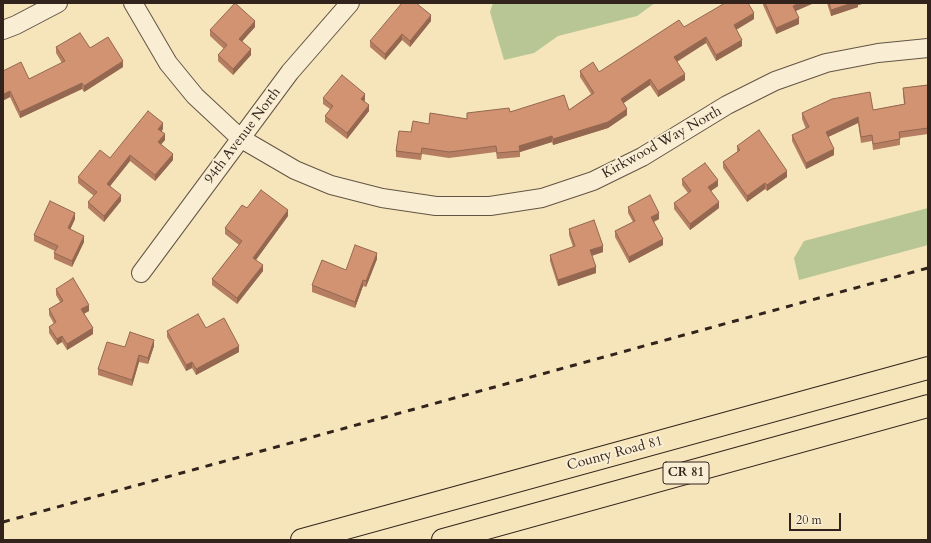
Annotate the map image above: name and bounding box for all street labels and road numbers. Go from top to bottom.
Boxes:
street label: 94th Avenue North [201,85,285,187]
street label: Kirkwood Way North [599,103,725,183]
street label: County Road 81 [565,433,665,475]
road number: CR 81 [663,462,709,484]

